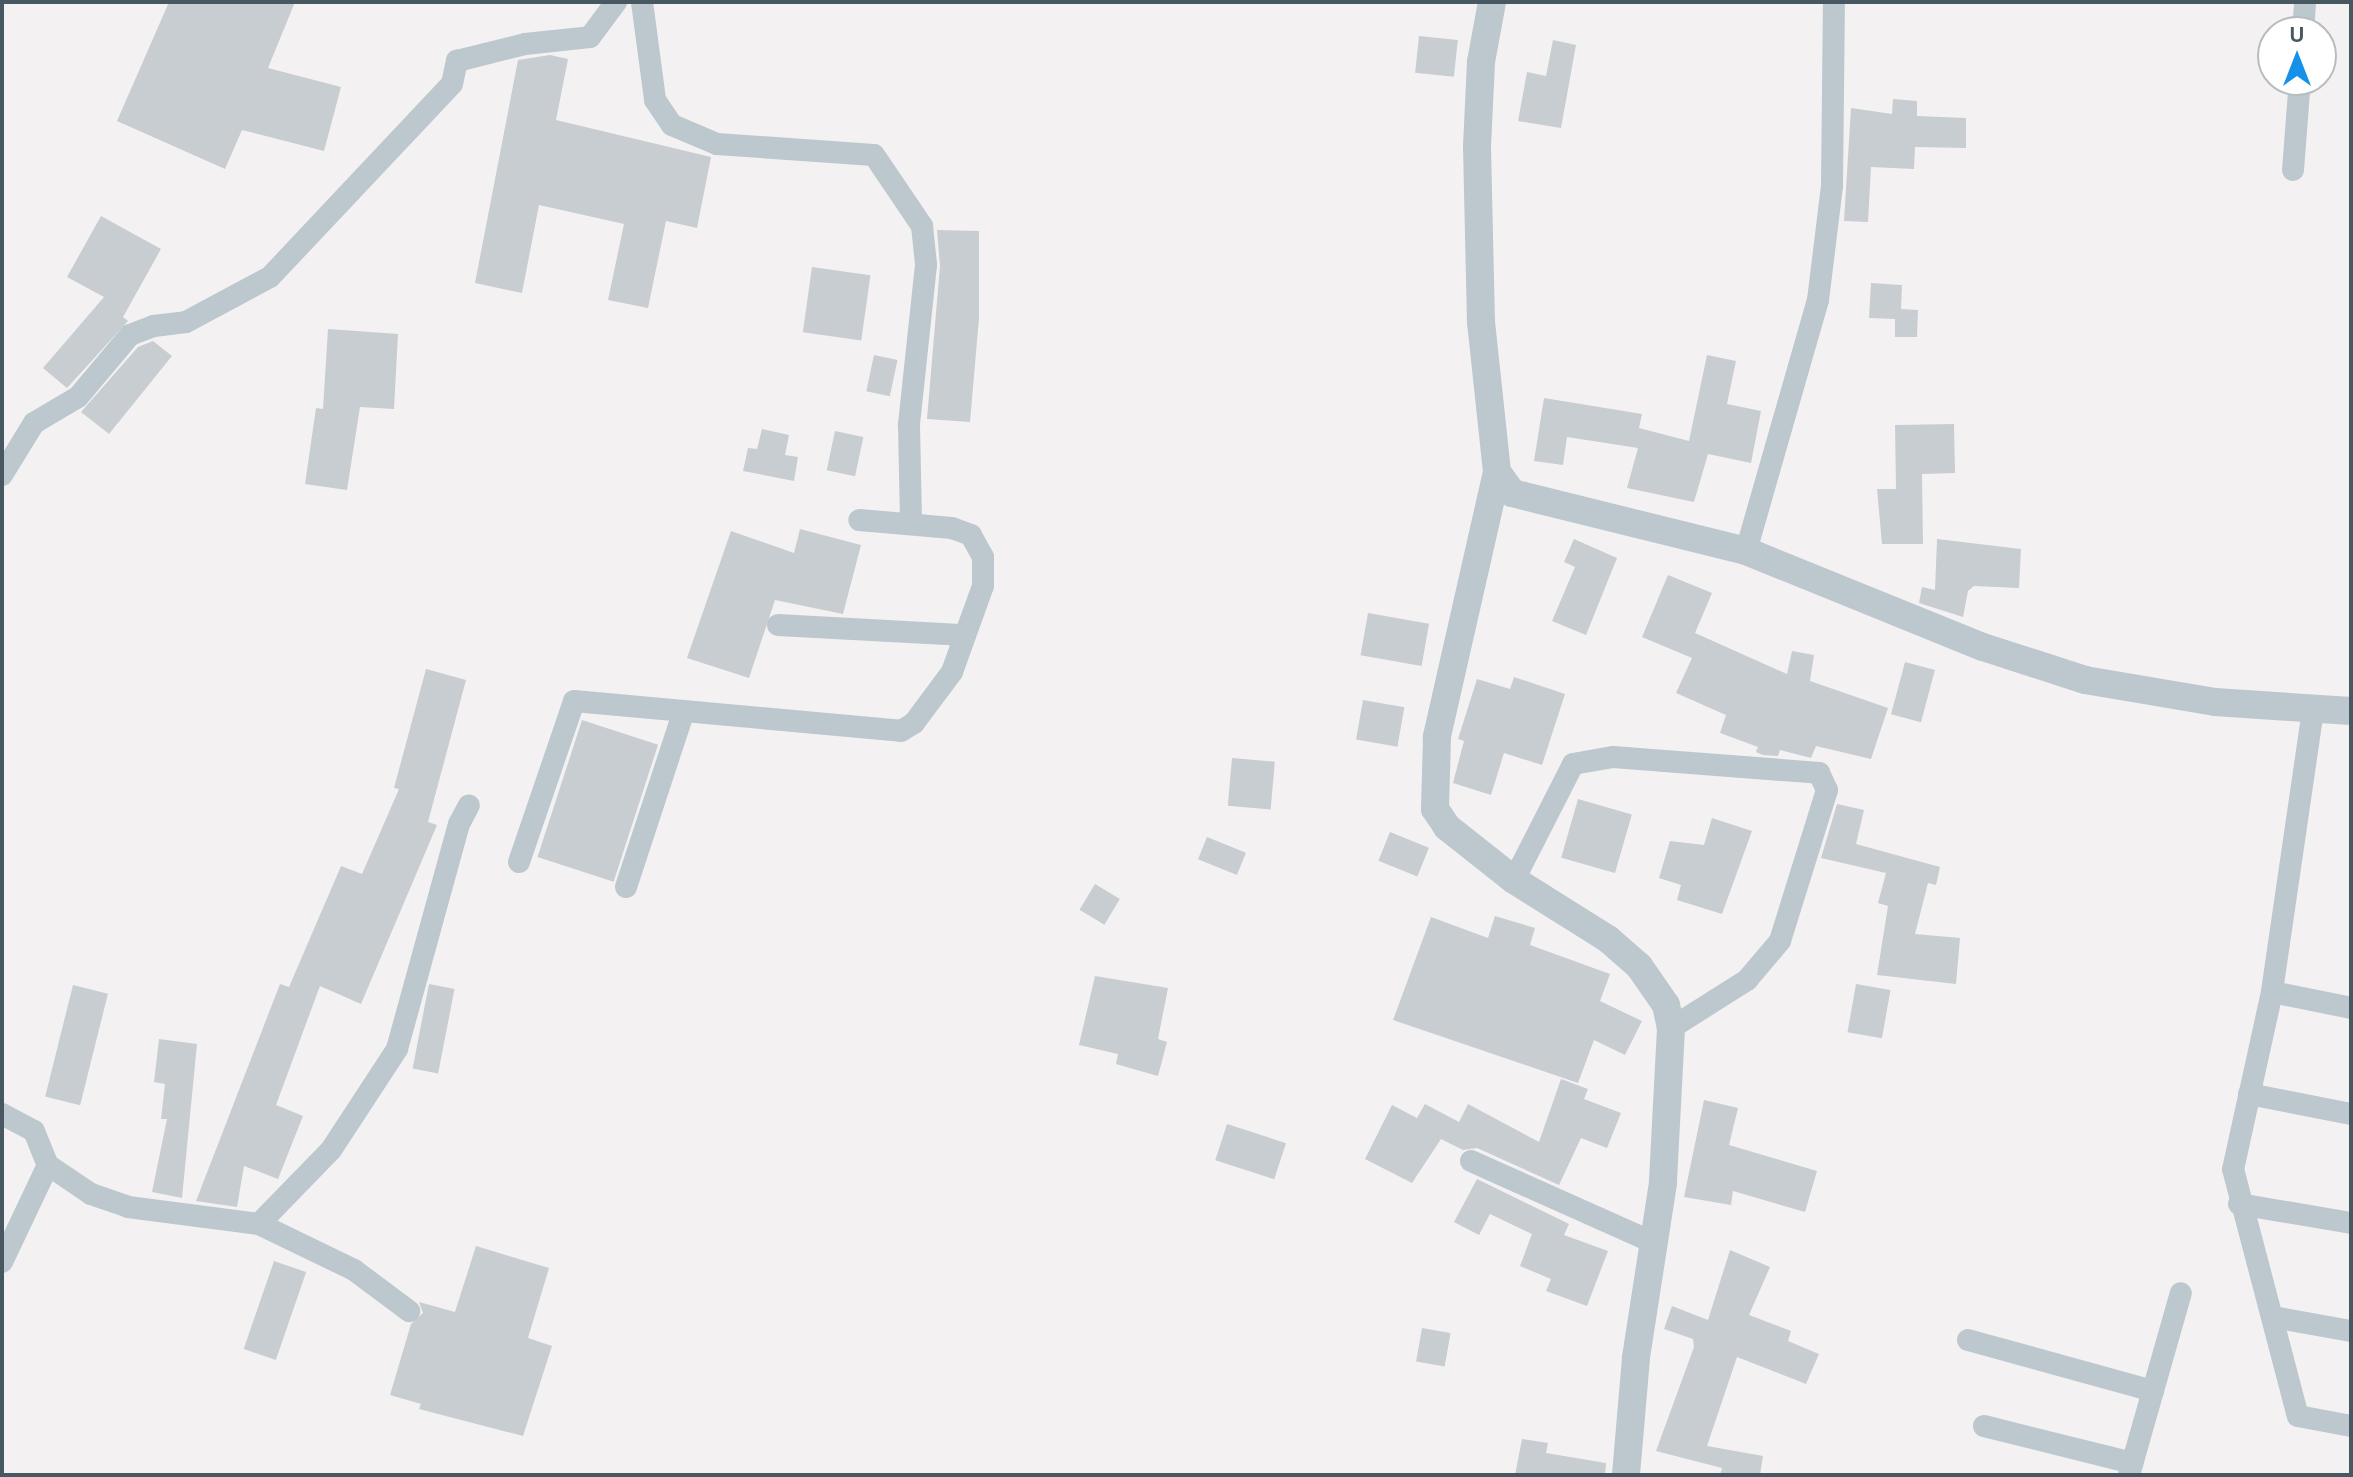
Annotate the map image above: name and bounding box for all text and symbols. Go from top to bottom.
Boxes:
north arrow [2257,16,2337,96]
text: U [2290,20,2304,48]

